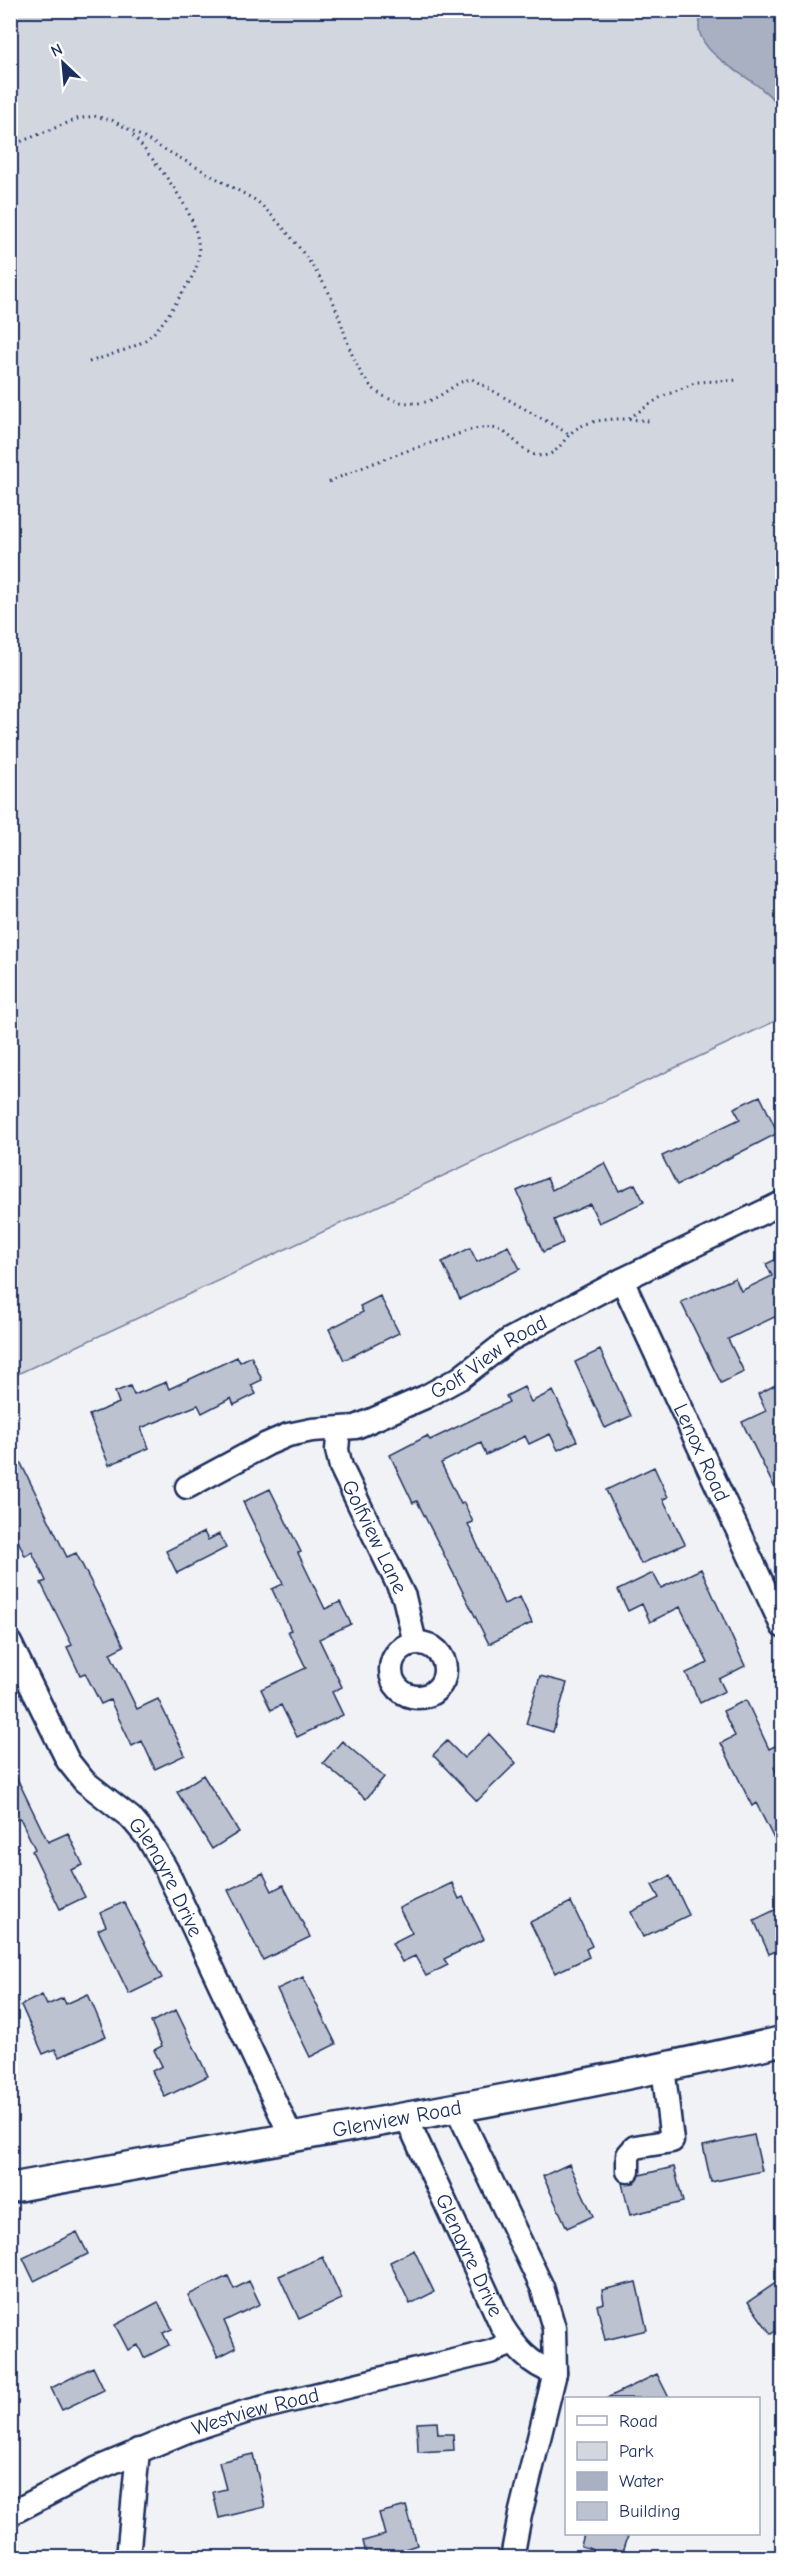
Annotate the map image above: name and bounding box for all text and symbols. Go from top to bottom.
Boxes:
north arrow [33,33,93,93]
text: N [48,40,65,61]
street label: Golf View Road [426,1310,551,1404]
street label: Lenox Road [669,1400,735,1505]
street label: Golfview Lane [337,1476,412,1597]
street label: Glenayre Drive [124,1812,208,1941]
street label: Glenview Road [330,2095,463,2142]
street label: Glenayre Drive [431,2190,508,2320]
street label: Westview Road [189,2382,322,2441]
legend [565,2397,760,2535]
text: Road [619,2411,658,2432]
text: Park [619,2441,654,2462]
text: Water [619,2471,664,2492]
text: Building [619,2501,681,2522]

